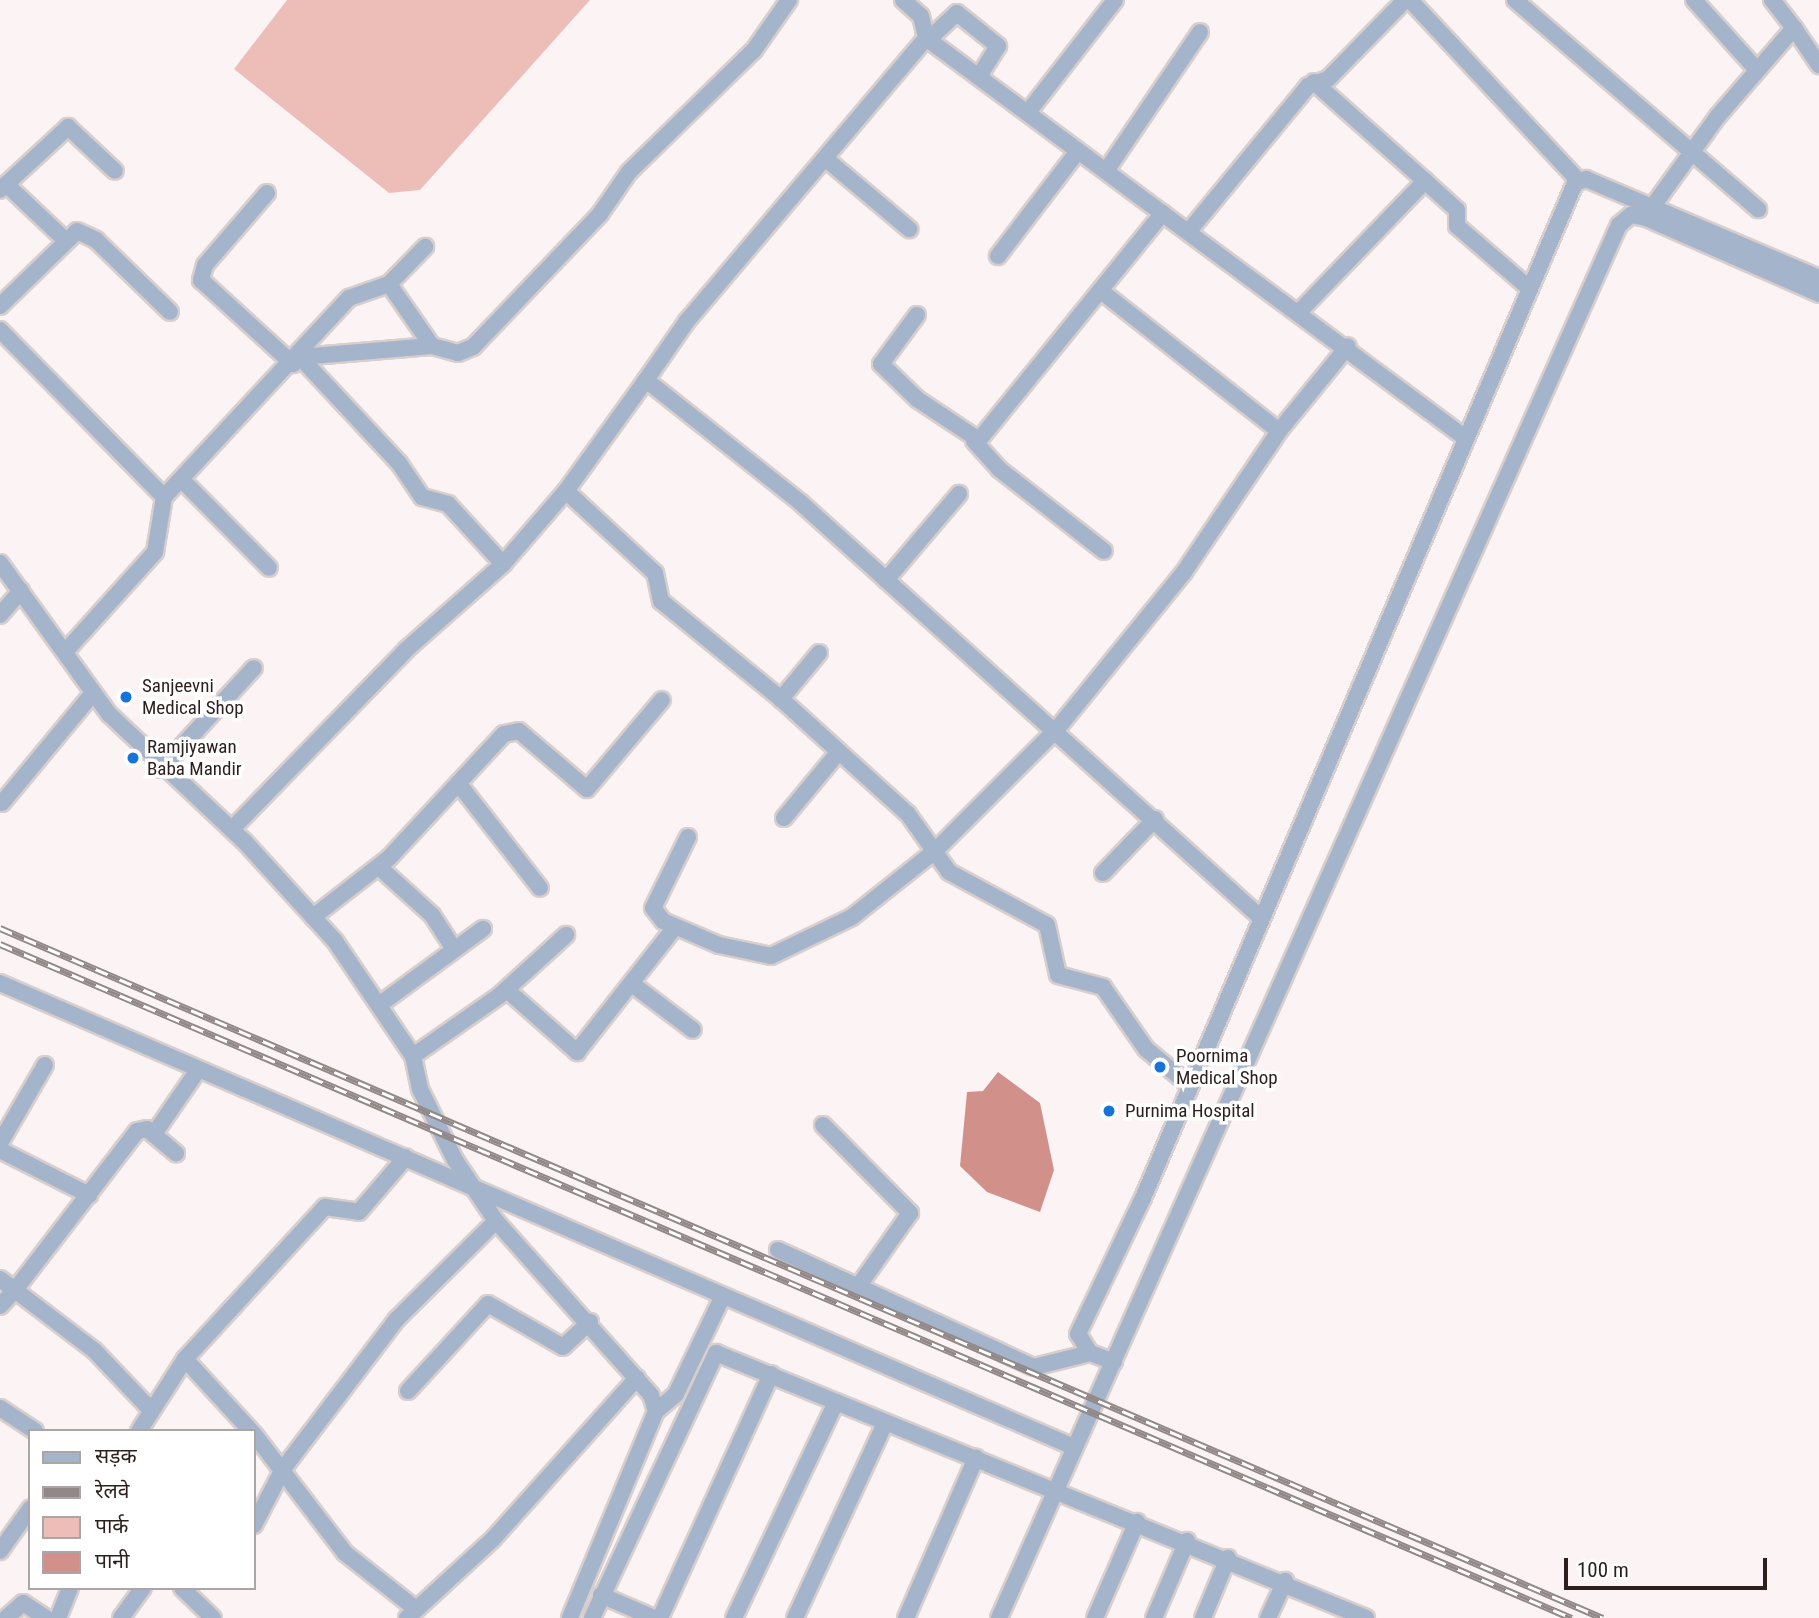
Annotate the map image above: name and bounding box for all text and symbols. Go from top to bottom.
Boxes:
place label: Sanjeevni Medical Shop [142,675,244,719]
marker: Sanjeevni Medical Shop [116,687,136,707]
place label: Ramjiyawan Baba Mandir [147,736,242,780]
marker: Ramjiyawan Baba Mandir [125,750,141,766]
place label: Poornima Medical Shop [1176,1045,1278,1089]
marker: Poornima Medical Shop [1150,1057,1170,1077]
place label: Purnima Hospital [1125,1100,1255,1122]
marker: Purnima Hospital [1099,1101,1119,1121]
legend [28,1429,256,1590]
text: सड़क [95,1444,137,1468]
text: रेलवे [95,1479,130,1503]
text: पार्क [95,1514,129,1538]
scale bar [1567,1544,1770,1588]
text: पानी [95,1549,129,1573]
text: 100 m [1577,1558,1629,1582]

